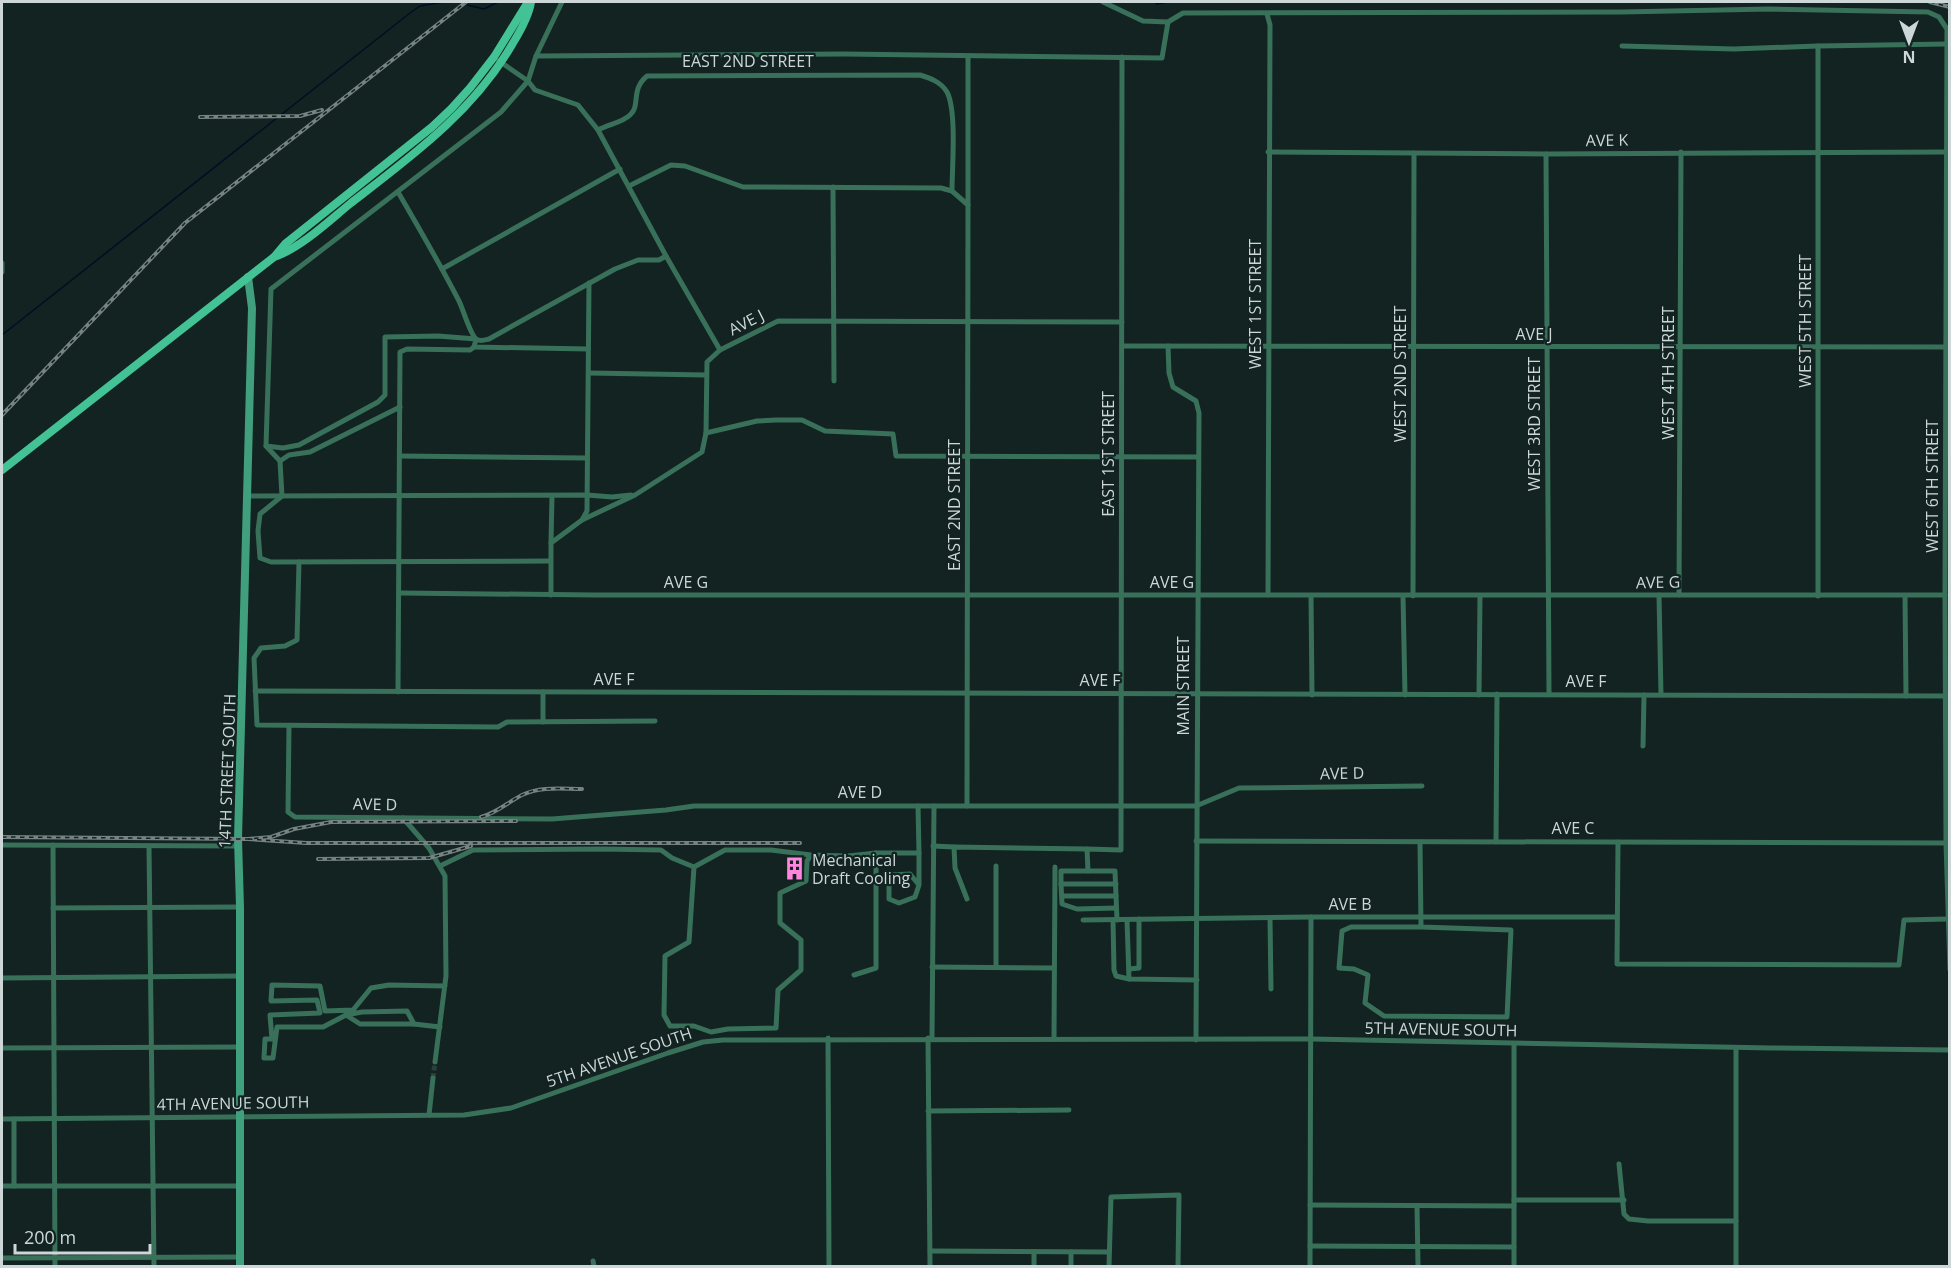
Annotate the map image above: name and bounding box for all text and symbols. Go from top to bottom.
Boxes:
north arrow [1879,12,1939,72]
text: N [1902,46,1916,68]
street label: EAST 2ND STREET [682,50,814,72]
street label: AVE K [1586,129,1629,151]
street label: WEST 1ST STREET [1244,239,1266,369]
street label: WEST 5TH STREET [1794,254,1816,388]
street label: AVE J [725,304,767,340]
street label: WEST 2ND STREET [1389,306,1411,442]
street label: WEST 4TH STREET [1657,306,1679,440]
street label: AVE J [1516,323,1553,345]
street label: WEST 3RD STREET [1523,357,1545,491]
street label: EAST 1ST STREET [1097,391,1119,517]
street label: WEST 6TH STREET [1921,419,1943,553]
street label: EAST 2ND STREET [943,439,965,571]
street label: AVE G [664,571,708,593]
street label: AVE G [1150,571,1194,593]
street label: AVE G [1636,571,1680,593]
street label: MAIN STREET [1172,636,1194,736]
street label: AVE F [594,668,634,690]
street label: AVE F [1080,669,1120,691]
street label: AVE F [1566,670,1606,692]
street label: 14TH STREET SOUTH [213,693,241,849]
street label: AVE D [1320,762,1364,784]
street label: AVE D [838,781,882,803]
street label: AVE D [353,793,397,815]
street label: AVE C [1552,817,1594,839]
place label: Mechanical Draft Cooling [812,849,911,889]
building icon: Mechanical Draft Cooling [781,856,807,882]
street label: AVE B [1328,893,1372,915]
street label: 5TH AVENUE SOUTH [1364,1017,1518,1041]
street label: 5TH AVENUE SOUTH [543,1022,695,1092]
street label: 4TH AVENUE SOUTH [156,1091,310,1115]
scale bar [15,1217,150,1255]
text: 200 m [24,1225,76,1249]

